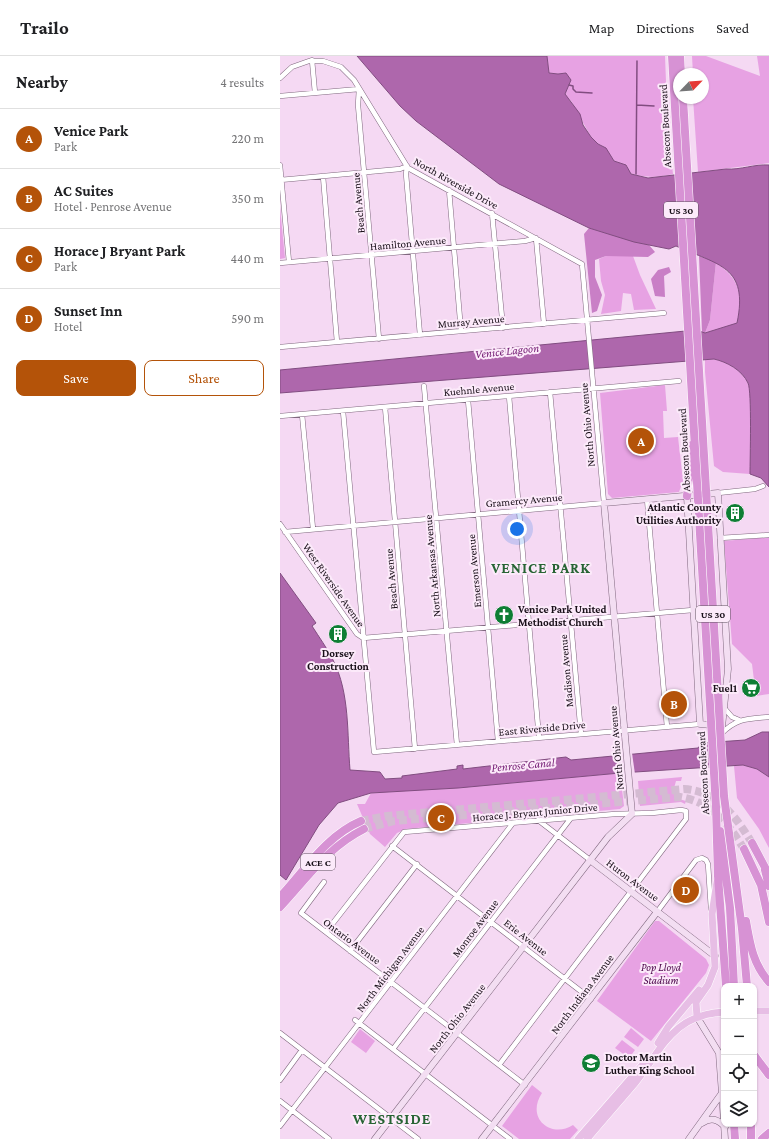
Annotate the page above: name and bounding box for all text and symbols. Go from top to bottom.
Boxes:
text: Trailo [20,17,69,38]
text: Map [589,20,614,36]
text: Directions [636,20,694,36]
text: Saved [716,20,749,36]
north arrow [673,68,709,104]
text: Nearby [16,73,68,92]
text: 4 results [220,75,264,90]
street label: Absecon Boulevard [657,84,673,168]
text: Venice Park [54,123,128,139]
text: A [25,131,33,146]
text: 220 m [231,131,264,146]
text: Park [54,139,77,154]
street label: North Riverside Drive [412,155,500,211]
street label: Beach Avenue [349,172,367,234]
text: AC Suites [54,183,113,199]
text: B [25,191,33,206]
text: 350 m [231,191,264,206]
text: Hotel · Penrose Avenue [54,199,172,214]
road number: US 30 [664,202,698,218]
street label: Hamilton Avenue [369,234,447,252]
text: Horace J Bryant Park [54,243,185,259]
text: C [25,251,33,266]
text: 440 m [230,251,264,266]
text: Park [54,259,77,274]
text: Sunset Inn [54,303,122,319]
text: D [25,311,33,326]
text: 590 m [231,311,264,326]
street label: Murray Avenue [437,312,505,331]
text: Hotel [54,319,82,334]
water label: Venice Lagoon [474,341,540,361]
button: Save [16,360,136,396]
button: Share [144,360,264,396]
street label: Kuehnle Avenue [443,380,515,398]
street label: North Ohio Avenue [577,382,597,467]
street label: Absecon Boulevard [676,408,692,492]
pin: A [628,426,654,456]
street label: Gramercy Avenue [485,491,563,510]
place label: Atlantic County Utilities Authority [636,501,722,526]
building icon: Atlantic County Utilities Authority [724,502,746,524]
street label: North Arkansas Avenue [422,514,442,618]
your location [507,519,527,539]
street label: Emerson Avenue [465,534,483,608]
street label: West Riverside Avenue [301,541,368,629]
street label: Beach Avenue [382,548,400,610]
district label: VENICE PARK [490,560,591,576]
place label: Venice Park United Methodist Church [517,603,606,628]
church icon: Venice Park United Methodist Church [493,604,515,626]
road number: US 30 [696,606,730,622]
building icon: Dorsey Construction [327,623,349,645]
street label: Madison Avenue [557,634,575,708]
place label: Dorsey Construction [307,647,370,672]
supermarket icon: Fuel1 [740,677,762,699]
place label: Fuel1 [713,682,737,694]
pin: B [661,689,687,719]
street label: North Ohio Avenue [606,705,626,790]
street label: East Riverside Drive [498,718,586,738]
street label: Absecon Boulevard [695,731,711,815]
water label: Penrose Canal [491,755,556,775]
street label: Horace J. Bryant Junior Drive [472,801,598,824]
pin: C [428,803,454,833]
road number: ACE C [301,854,335,870]
street label: Huron Avenue [604,856,662,904]
pin: D [673,875,699,905]
street label: Monroe Avenue [449,897,501,959]
street label: Ontario Avenue [321,916,383,967]
street label: Erie Avenue [502,916,550,958]
street label: North Michigan Avenue [354,924,427,1015]
street label: North Indiana Avenue [548,952,616,1036]
park label: Pop Lloyd Stadium [641,961,682,986]
street label: North Ohio Avenue [426,981,488,1055]
map controls [721,983,757,1127]
button: + [721,983,757,1019]
button: − [721,1019,757,1055]
place label: Doctor Martin Luther King School [605,1051,695,1076]
school or university icon: Doctor Martin Luther King School [580,1052,602,1074]
button: locate [721,1055,757,1091]
button: layers [721,1091,757,1127]
district label: WESTSIDE [352,1111,431,1127]

